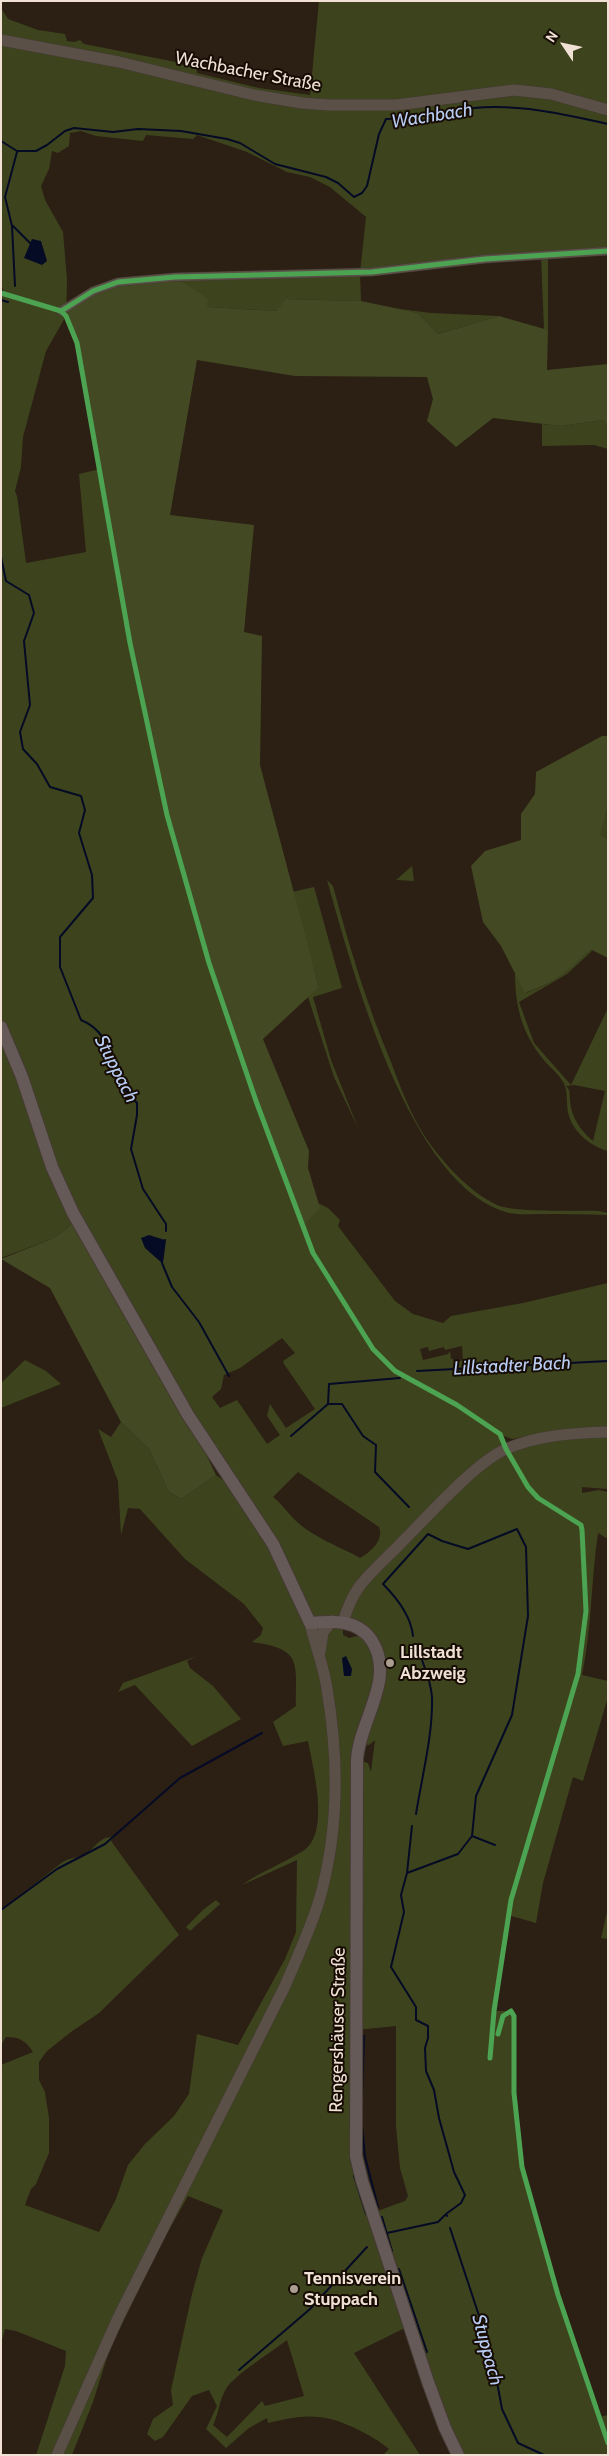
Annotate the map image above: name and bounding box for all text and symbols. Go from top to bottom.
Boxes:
north arrow [539,20,589,70]
text: N [541,27,562,46]
street label: Wachbacher Straße [173,47,323,97]
water label: Wachbach [390,98,474,134]
water label: Stuppach [89,1031,143,1107]
water label: Lillstadter Bach [453,1352,571,1380]
place label: Lillstadt Abzweig [400,1642,465,1685]
marker: Lillstadt Abzweig [384,1657,396,1669]
street label: Rengershäuser Straße [326,1947,350,2113]
place label: Tennisverein Stuppach [304,2268,401,2310]
marker: Tennisverein Stuppach [288,2283,300,2295]
water label: Stuppach [467,2312,507,2388]

